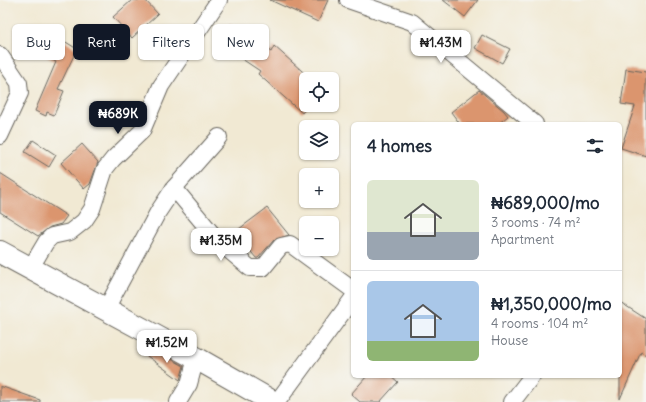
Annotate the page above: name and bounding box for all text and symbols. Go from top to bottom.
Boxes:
chip: Buy [12,24,65,60]
chip: Rent [73,24,130,60]
chip: Filters [138,24,204,60]
chip: New [212,24,269,60]
pin: ₦1.43M [408,30,474,64]
text: ₦1.43M [420,34,462,51]
map controls [299,72,339,256]
button: locate [299,72,339,112]
pin: ₦689K [90,101,146,135]
text: ₦689K [98,105,138,122]
button: layers [299,120,339,160]
text: 4 homes [367,135,432,157]
icon: filters [584,135,606,157]
button: + [299,168,339,208]
text: ₦689,000/mo [491,192,600,214]
icon: home [399,196,447,244]
text: 3 rooms · 74 m² [491,214,581,231]
button: − [299,216,339,256]
pin: ₦1.35M [188,228,254,262]
text: Apartment [491,231,554,248]
text: ₦1.35M [200,232,242,249]
text: ₦1,350,000/mo [491,293,612,315]
icon: home [399,297,447,345]
text: 4 rooms · 104 m² [491,315,588,332]
pin: ₦1.52M [134,330,200,364]
text: House [491,332,528,349]
text: ₦1.52M [146,334,188,351]

